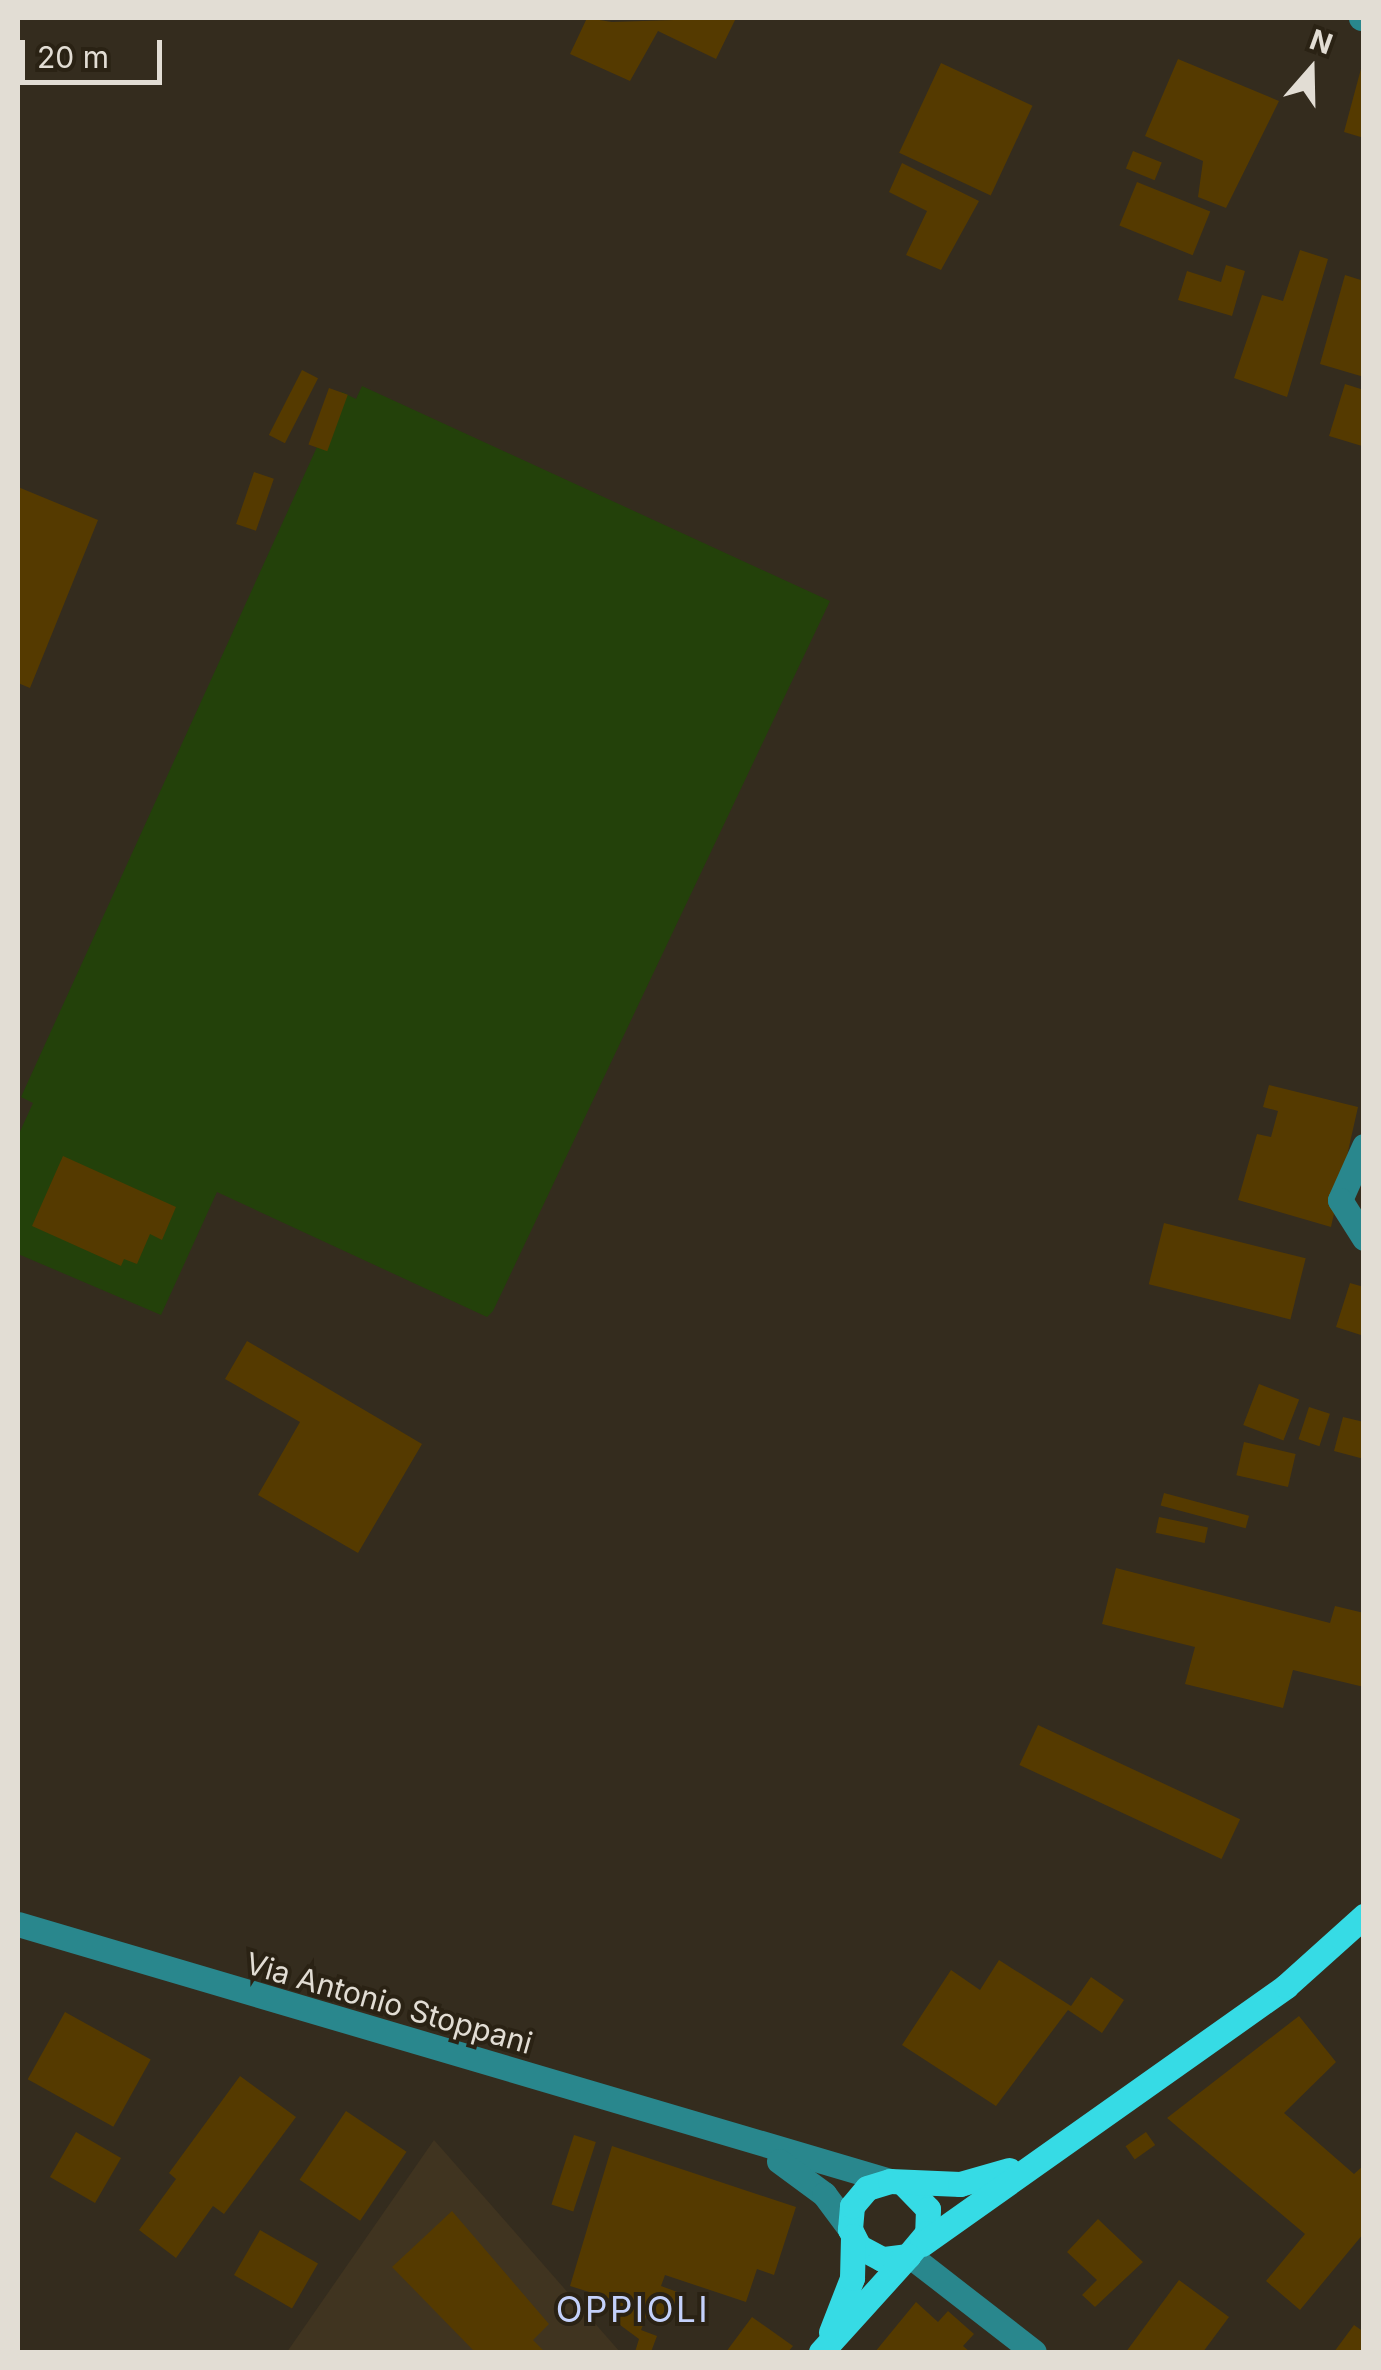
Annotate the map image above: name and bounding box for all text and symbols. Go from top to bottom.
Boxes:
scale bar [25,20,168,82]
north arrow [1261,20,1361,120]
text: N [1305,22,1337,61]
text: 20 m [37,39,109,75]
street label: Via Antonio Stoppani [242,1945,536,2061]
district label: OPPIOLI [556,2288,710,2330]

